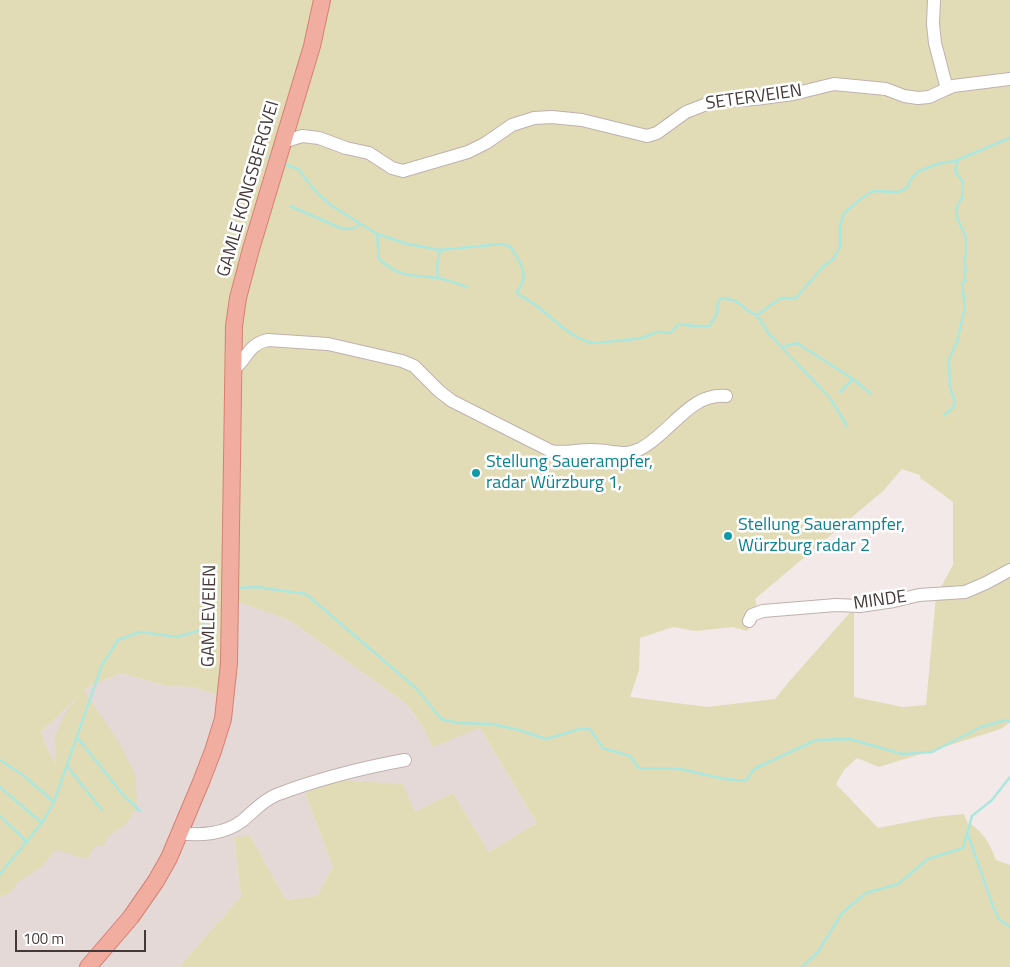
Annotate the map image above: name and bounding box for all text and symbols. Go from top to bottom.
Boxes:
street label: SETERVEIEN [704,81,804,115]
street label: GAMLE KONGSBERGVEI [214,98,284,280]
place label: Stellung Sauerampfer, radar Würzburg 1, [486,452,653,494]
marker: Stellung Sauerampfer, radar Würzburg 1, [470,467,482,479]
place label: Stellung Sauerampfer, Würzburg radar 2 [738,515,905,558]
marker: Stellung Sauerampfer, Würzburg radar 2 [722,530,734,542]
street label: GAMLEVEIEN [198,565,222,667]
street label: MINDE [852,587,908,615]
scale bar [18,920,149,952]
text: 100 m [23,927,64,950]

